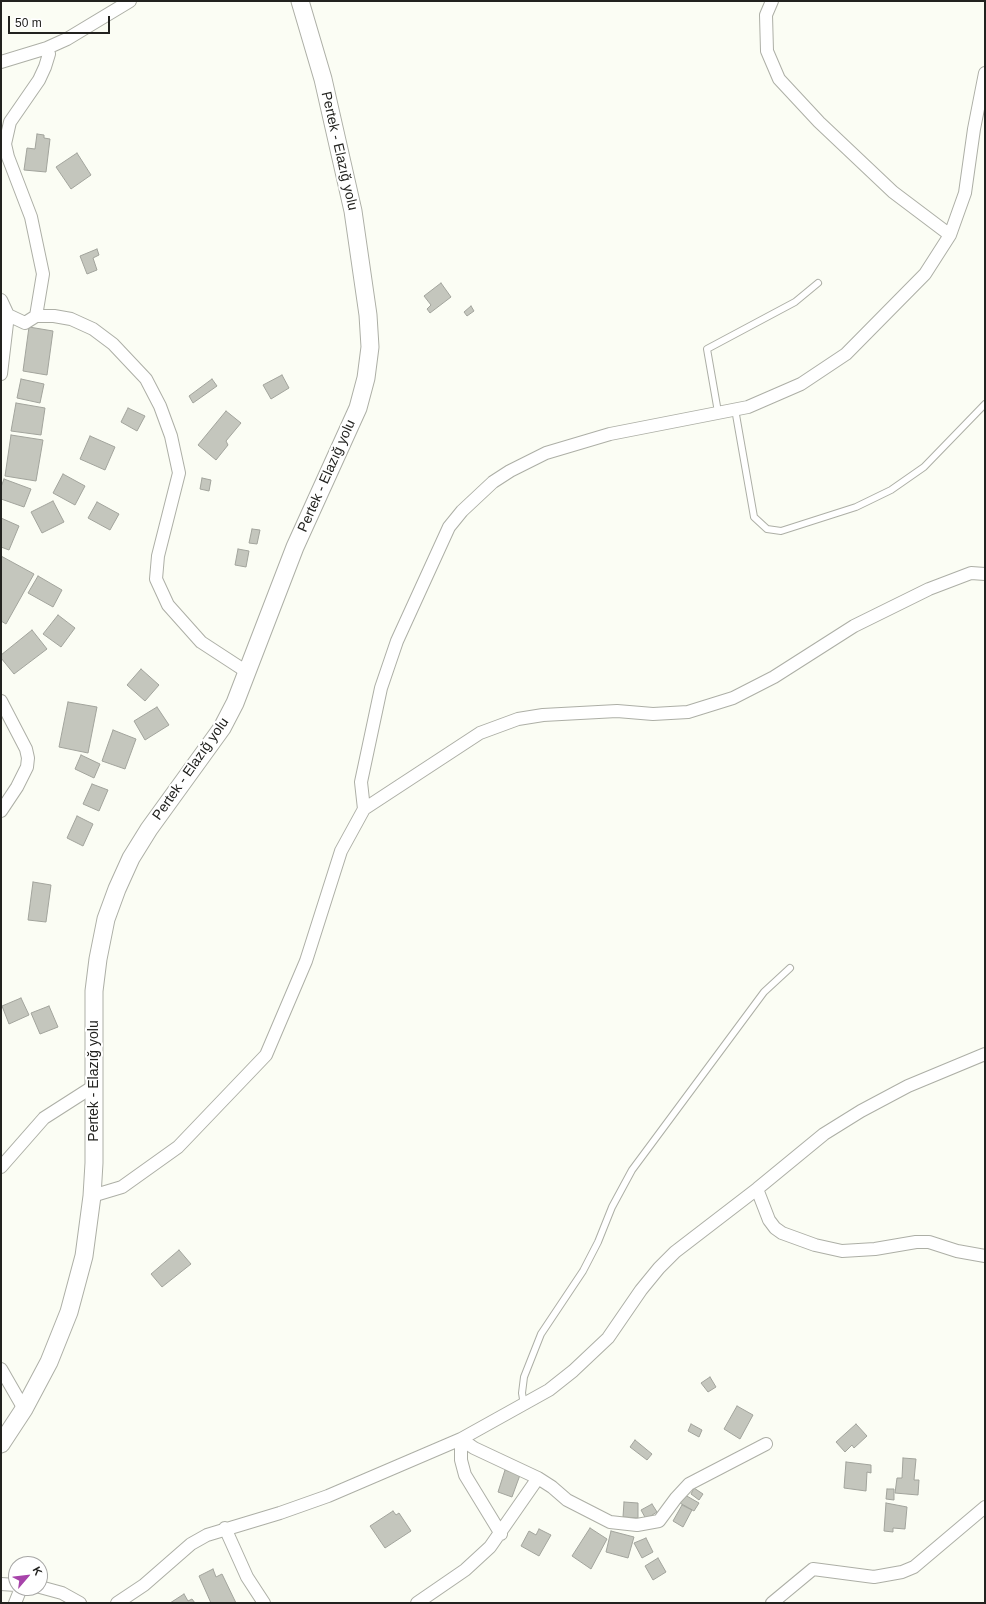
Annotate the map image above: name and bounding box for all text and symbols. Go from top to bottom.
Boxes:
scale bar [10,8,112,34]
text: 50 m [15,16,42,30]
street label: Pertek - Elazığ yolu [317,90,361,212]
street label: Pertek - Elazığ yolu [295,417,359,535]
street label: Pertek - Elazığ yolu [149,714,233,824]
street label: Pertek - Elazığ yolu [86,1020,102,1142]
north arrow [8,1556,48,1596]
text: K [31,1565,45,1577]

